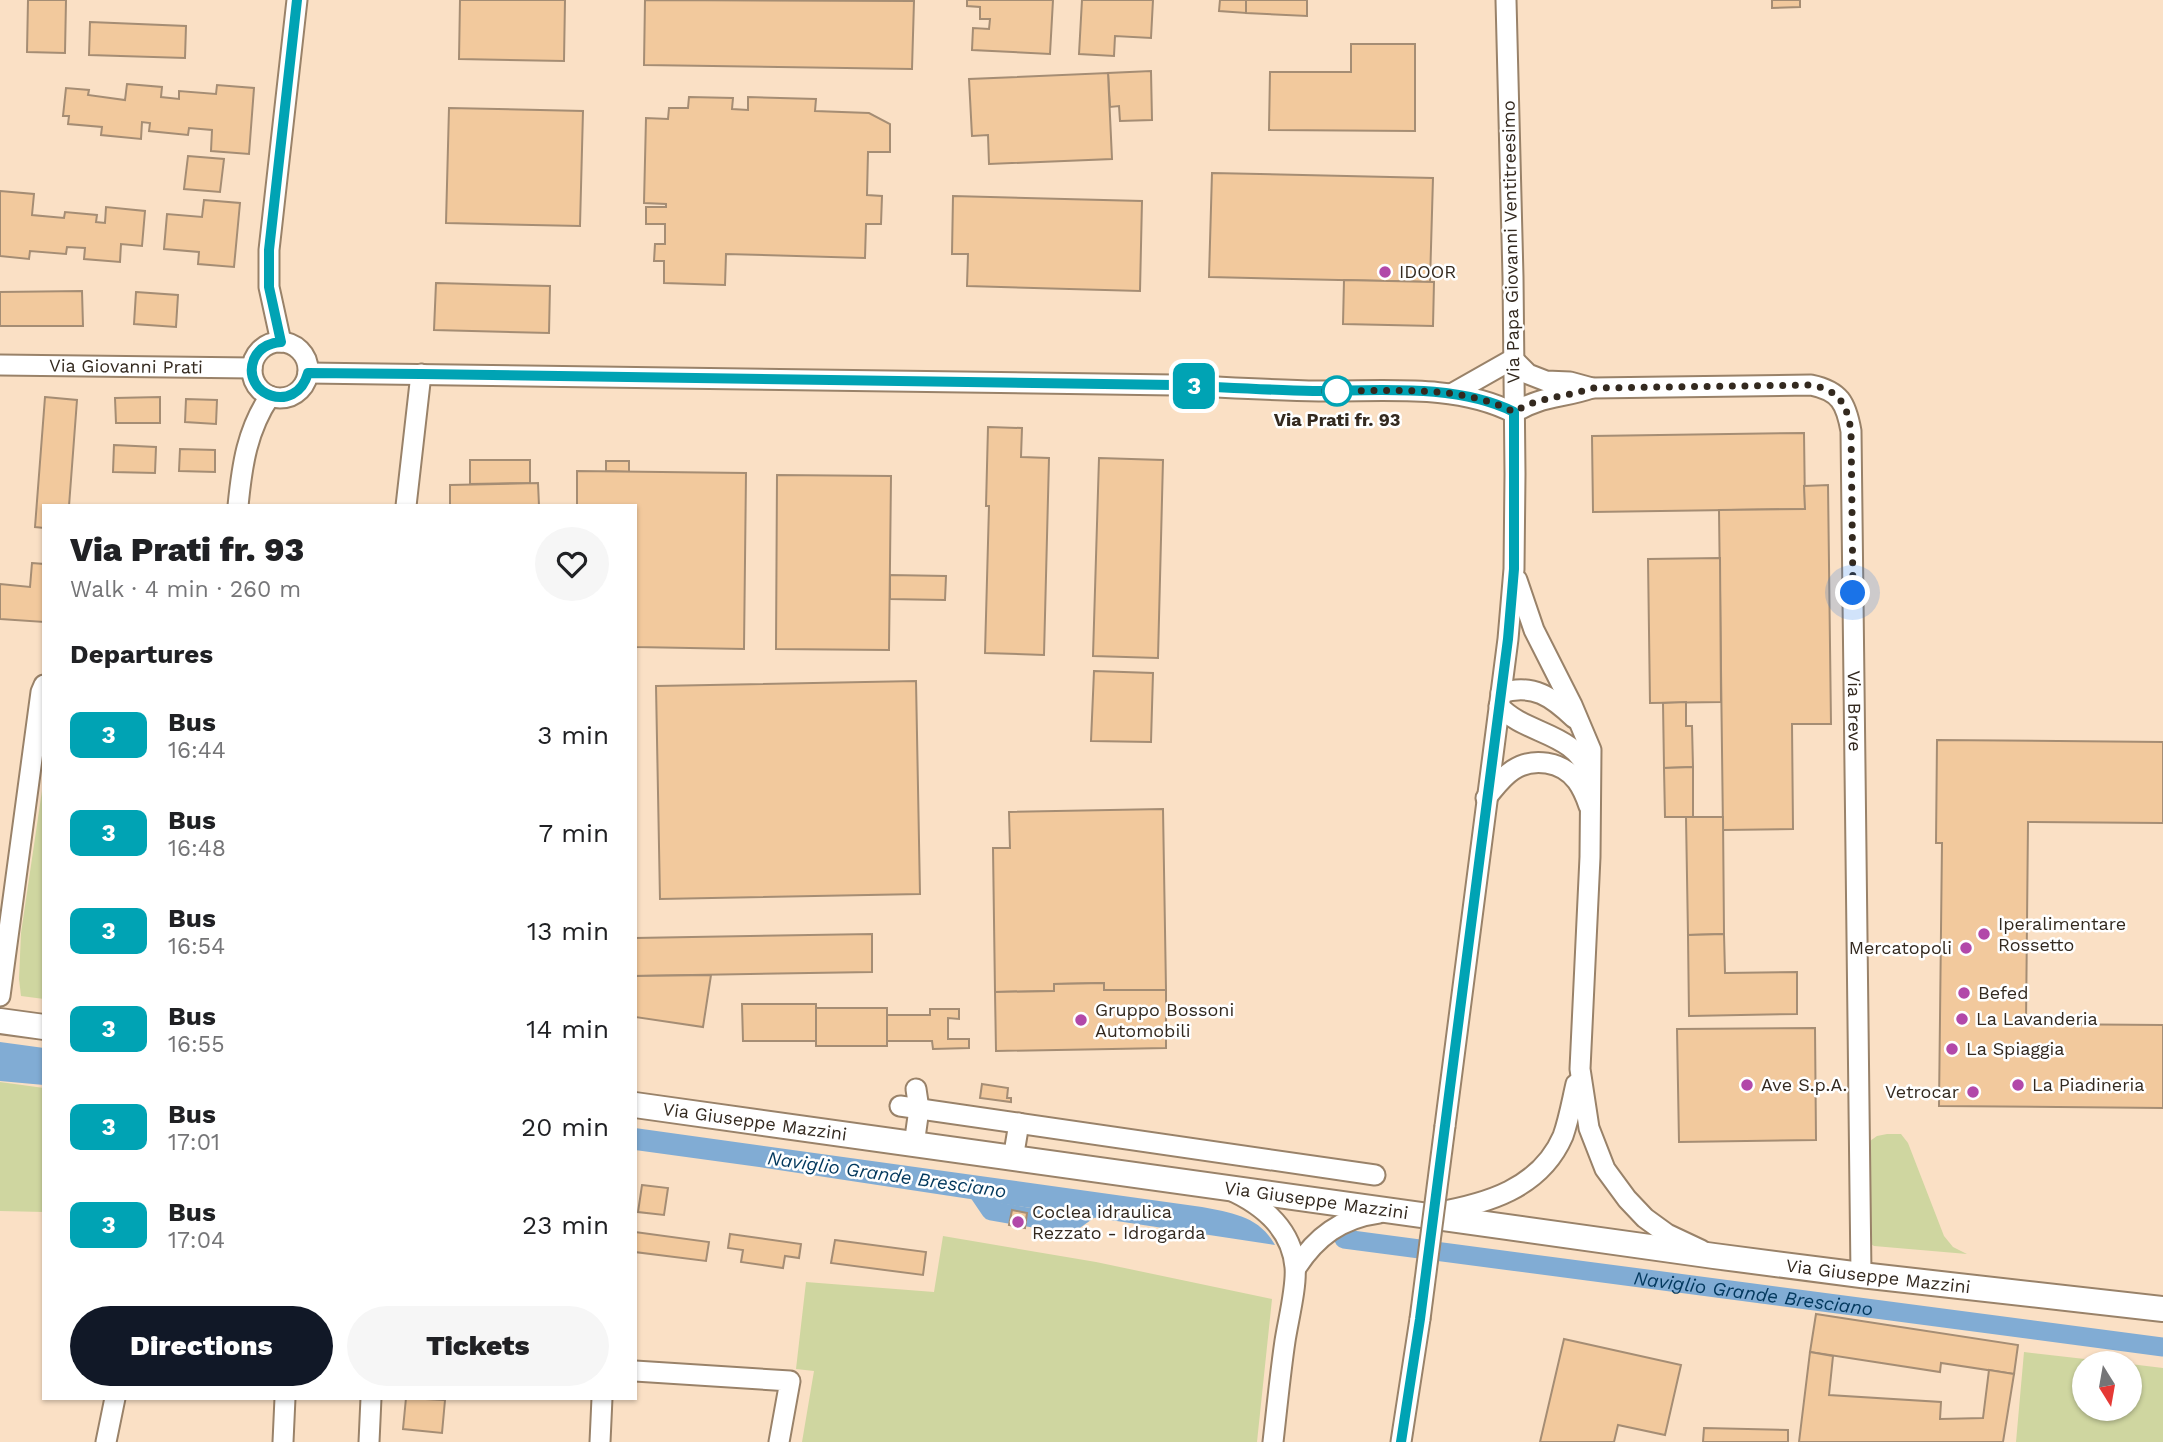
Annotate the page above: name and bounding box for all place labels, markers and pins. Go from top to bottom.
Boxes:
place label: IDOOR [1399,261,1456,282]
marker: IDOOR [1377,264,1393,280]
marker: Via Prati fr. 93 [1322,376,1352,406]
place label: Via Prati fr. 93 [1274,409,1400,430]
place label: Iperalimentare Rossetto [1998,913,2126,955]
marker: Iperalimentare Rossetto [1976,926,1992,942]
place label: Mercatopoli [1849,937,1952,958]
marker: Mercatopoli [1958,940,1974,956]
place label: Befed [1978,982,2029,1003]
marker: Befed [1956,985,1972,1001]
place label: Gruppo Bossoni Automobili [1095,999,1234,1041]
place label: La Lavanderia [1976,1008,2098,1029]
marker: La Lavanderia [1954,1011,1970,1027]
marker: Gruppo Bossoni Automobili [1073,1012,1089,1028]
place label: La Spiaggia [1966,1038,2065,1059]
marker: La Spiaggia [1944,1041,1960,1057]
place label: Ave S.p.A. [1761,1074,1847,1095]
place label: La Piadineria [2032,1074,2145,1095]
marker: Ave S.p.A. [1739,1077,1755,1093]
marker: La Piadineria [2010,1077,2026,1093]
place label: Vetrocar [1885,1081,1959,1102]
marker: Vetrocar [1965,1084,1981,1100]
place label: Coclea idraulica Rezzato - Idrogarda [1032,1201,1206,1243]
marker: Coclea idraulica Rezzato - Idrogarda [1010,1214,1026,1230]

